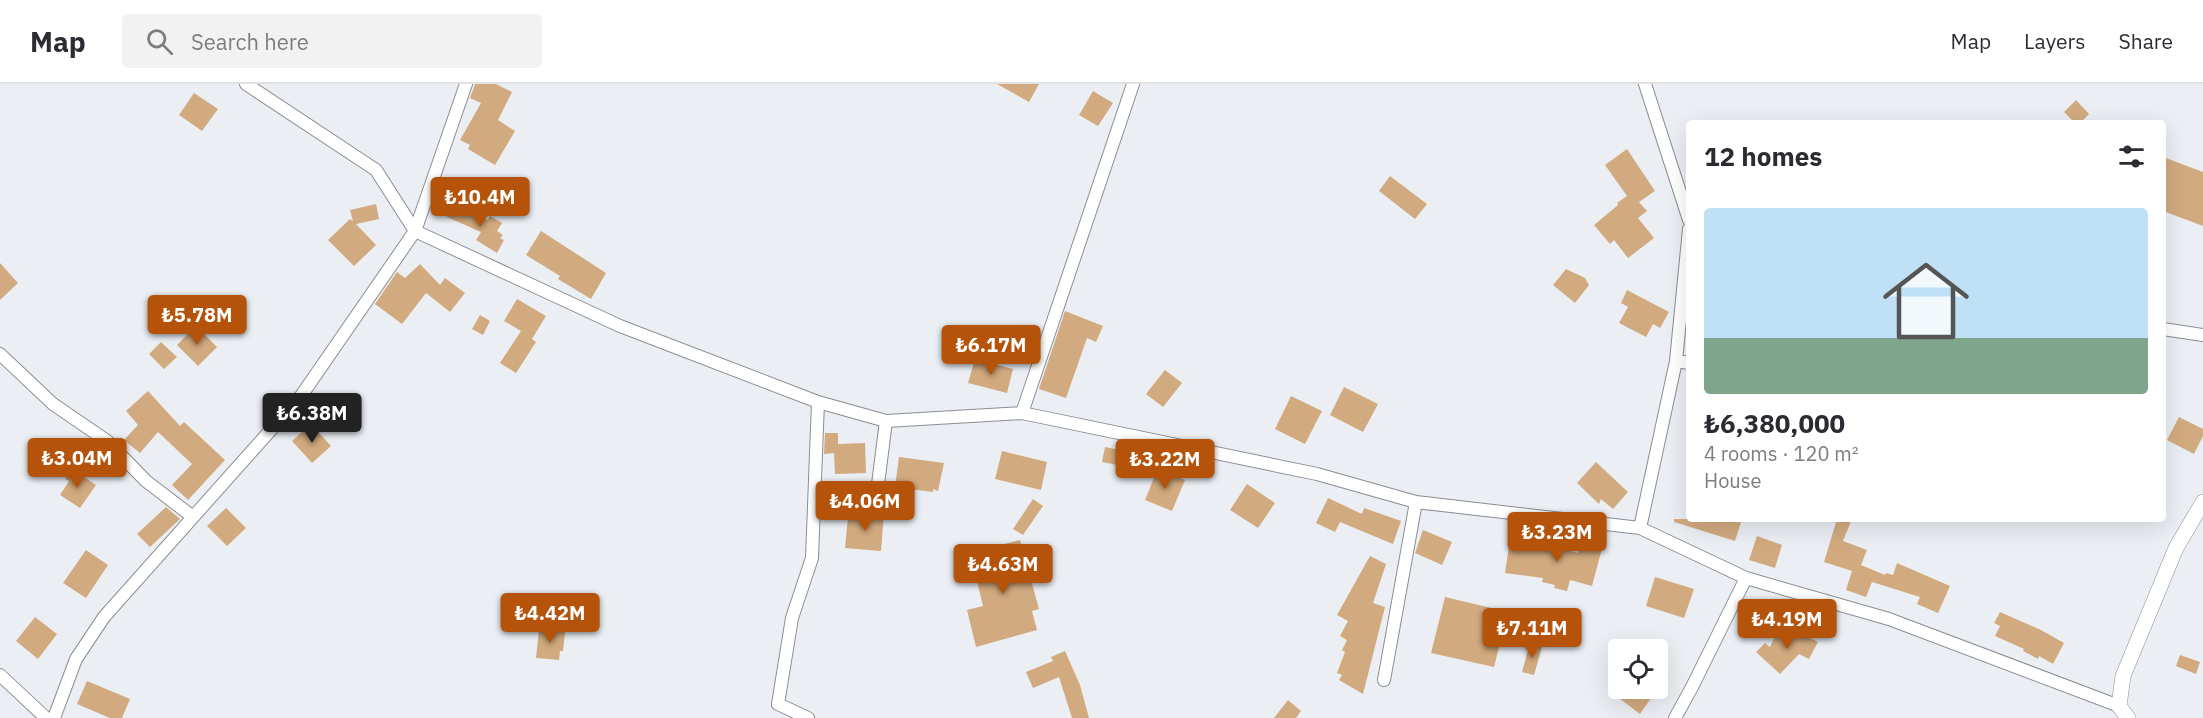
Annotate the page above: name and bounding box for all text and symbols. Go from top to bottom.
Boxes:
search box [122,14,542,68]
text: Map [30,23,86,60]
icon: search [143,25,176,58]
text: Search here [191,27,309,56]
text: Map [1951,27,1991,55]
text: Layers [2024,27,2086,55]
text: Share [2119,27,2173,55]
text: 12 homes [1704,139,1822,173]
icon: filters [2115,140,2148,173]
pin: ₺10.4M [431,177,529,228]
text: ₺10.4M [445,183,515,210]
icon: home [1872,247,1980,355]
pin: ₺5.78M [148,295,246,346]
text: ₺5.78M [162,301,232,328]
pin: ₺6.17M [942,325,1040,376]
text: ₺6.17M [956,331,1026,358]
pin: ₺6.38M [263,393,361,444]
text: ₺6.38M [277,399,347,426]
text: ₺6,380,000 [1704,406,1845,440]
pin: ₺3.04M [28,438,126,489]
pin: ₺3.22M [1116,439,1214,490]
text: 4 rooms · 120 m² [1704,440,1859,467]
text: ₺3.04M [42,444,112,471]
text: ₺3.22M [1130,445,1200,472]
text: House [1704,467,1761,494]
pin: ₺4.06M [816,481,914,532]
text: ₺4.06M [830,487,900,514]
pin: ₺3.23M [1508,512,1606,563]
text: ₺3.23M [1522,518,1592,545]
pin: ₺4.63M [954,544,1052,595]
text: ₺4.63M [968,550,1038,577]
pin: ₺4.42M [501,593,599,644]
text: ₺4.42M [515,599,585,626]
pin: ₺4.19M [1738,599,1836,650]
text: ₺4.19M [1752,605,1822,632]
pin: ₺7.11M [1483,608,1581,659]
text: ₺7.11M [1497,614,1567,641]
map controls [1608,639,1668,699]
button: locate [1608,639,1668,699]

